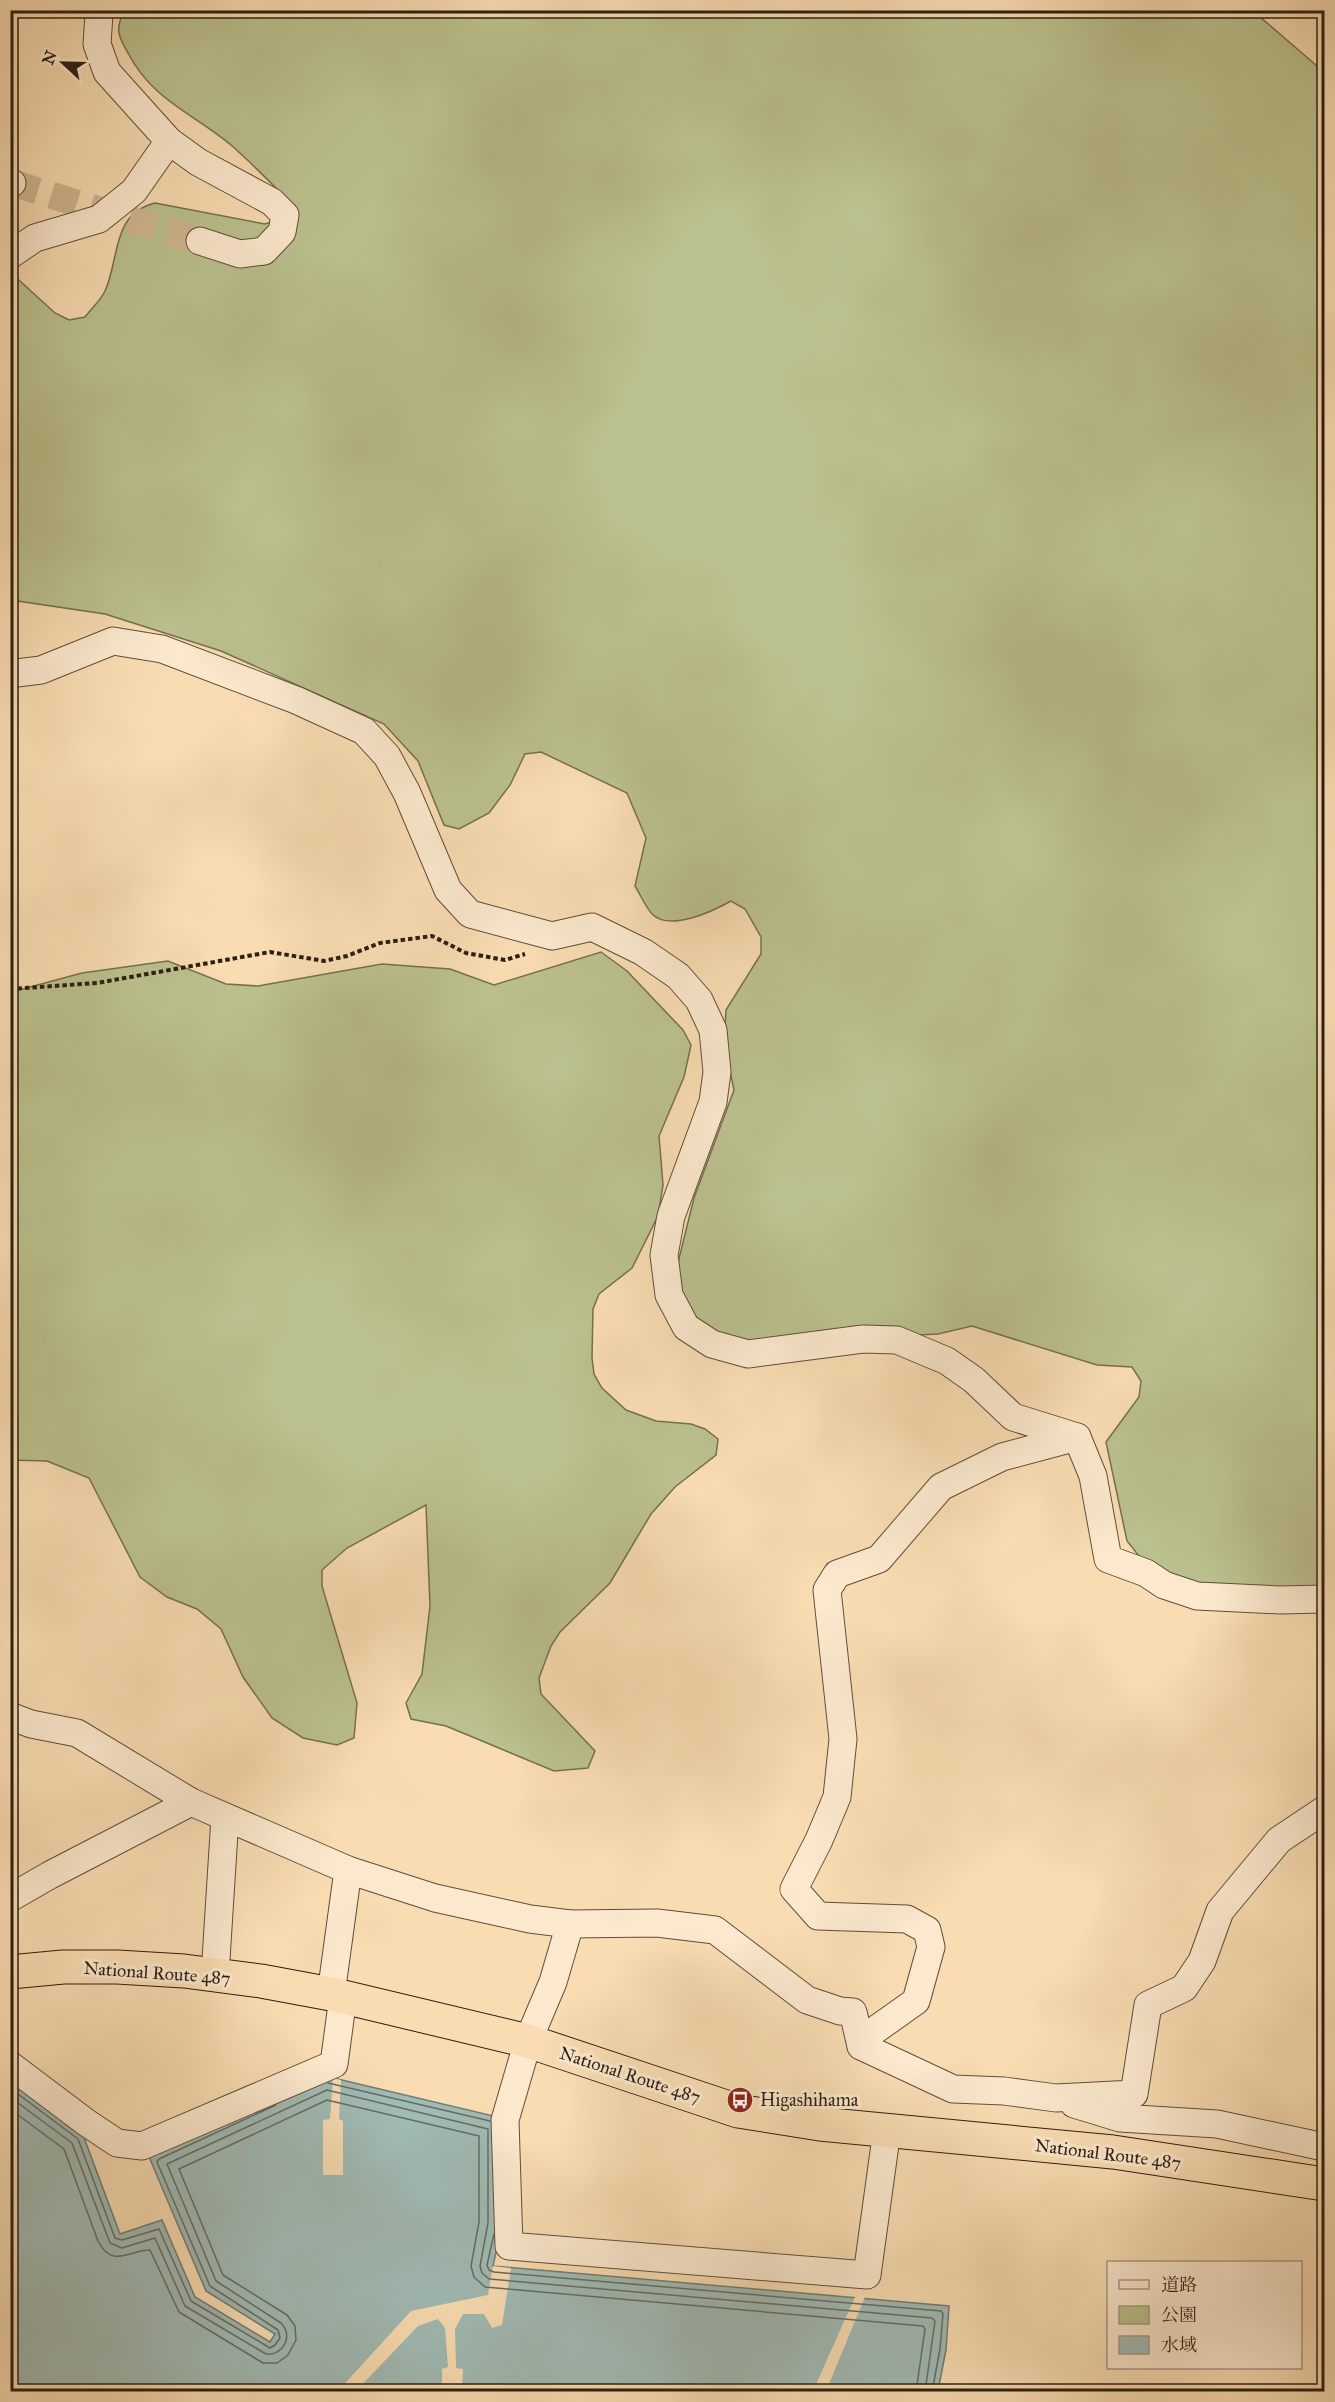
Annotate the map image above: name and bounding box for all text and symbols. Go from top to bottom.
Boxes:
north arrow [33,33,93,93]
text: N [38,47,61,67]
street label: National Route 487 [83,1957,231,1989]
street label: National Route 487 [557,2042,703,2108]
bus stop icon: Higashihama [725,2085,755,2115]
place label: Higashihama [760,2089,859,2112]
street label: National Route 487 [1034,2134,1182,2174]
legend [1107,2261,1302,2369]
text: 道路 [1161,2274,1197,2296]
text: 公園 [1161,2304,1197,2326]
text: 水域 [1161,2334,1197,2356]

